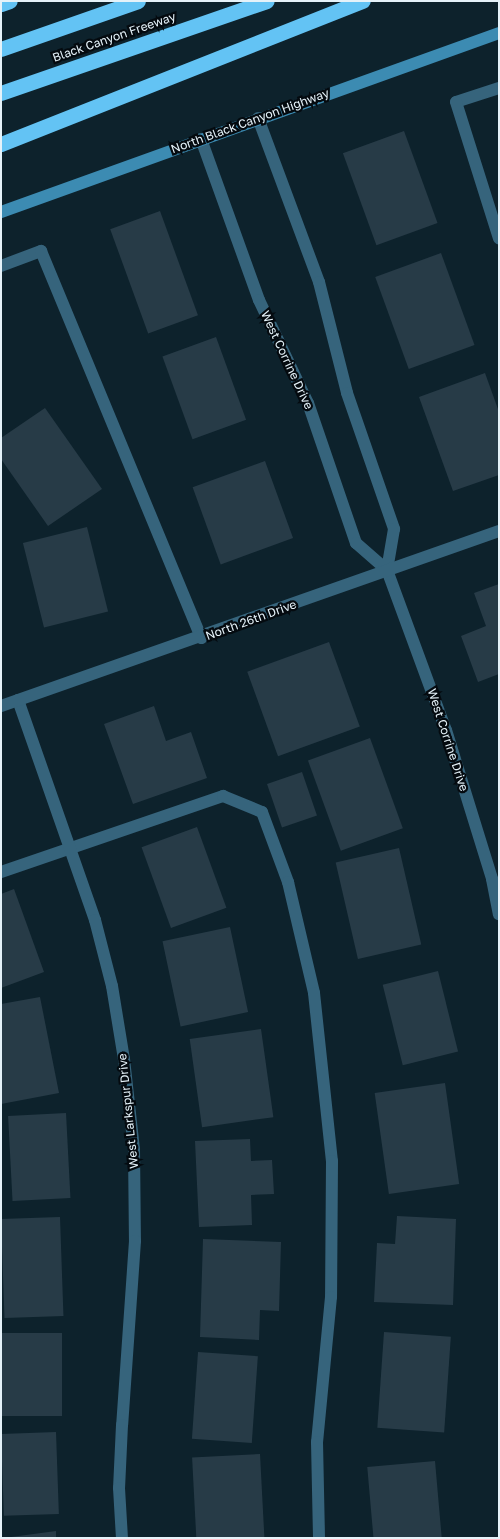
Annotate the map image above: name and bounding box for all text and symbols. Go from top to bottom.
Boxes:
street label: Black Canyon Freeway [50,9,178,65]
street label: North Black Canyon Highway [169,86,331,156]
street label: West Corrine Drive [258,308,316,412]
street label: North 26th Drive [204,597,298,643]
street label: West Corrine Drive [425,687,471,793]
street label: West Larkspur Drive [115,1053,141,1169]

